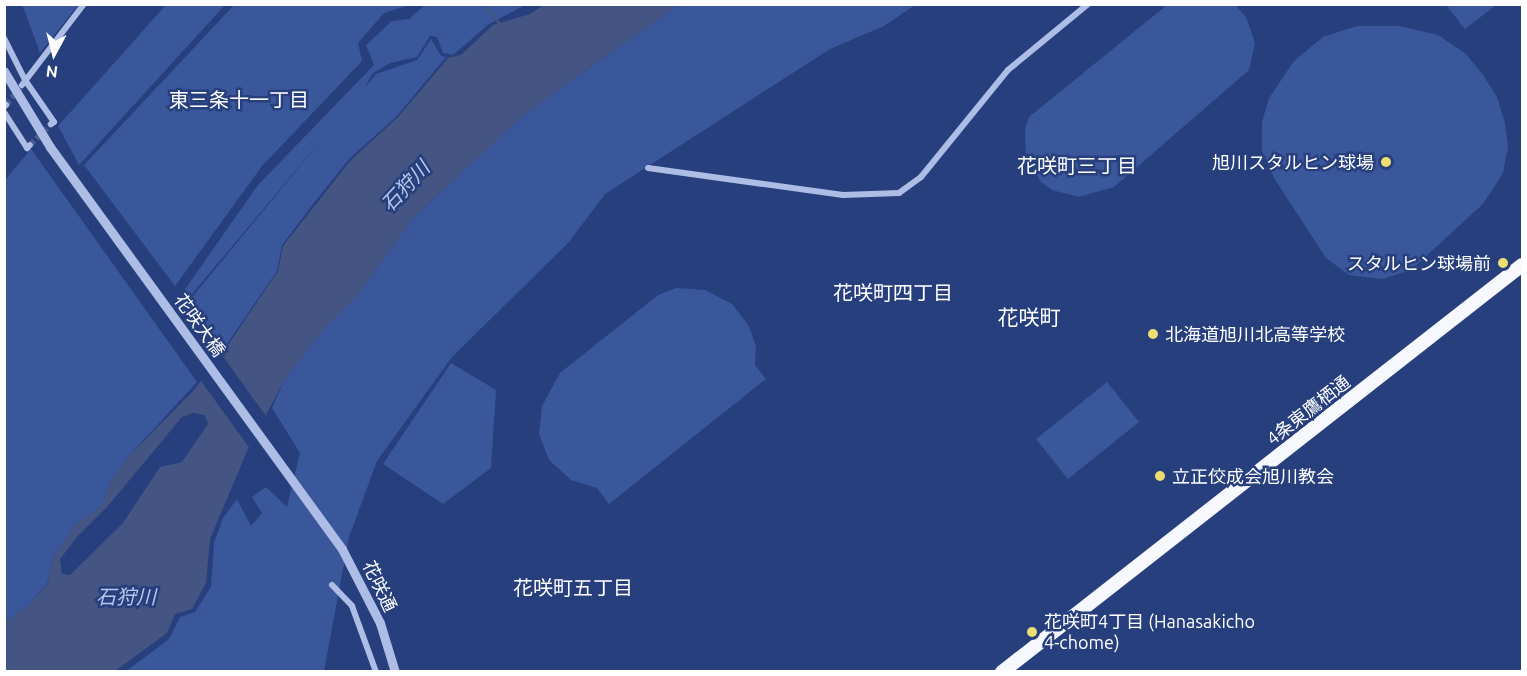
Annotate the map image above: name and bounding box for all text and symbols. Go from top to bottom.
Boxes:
north arrow [24,24,84,84]
text: N [45,62,59,82]
district label: 東三条十一丁目 [169,87,309,111]
place label: 旭川スタルヒン球場 [1212,151,1374,173]
district label: 花咲町三丁目 [1017,153,1137,177]
marker: 旭川スタルヒン球場 [1379,155,1393,169]
water label: 石狩川 [376,156,434,216]
place label: スタルヒン球場前 [1347,252,1491,274]
marker: スタルヒン球場前 [1496,256,1510,270]
district label: 花咲町四丁目 [833,280,953,304]
street label: 花咲大橋 [170,290,230,360]
district label: 花咲町 [998,304,1060,330]
place label: 北海道旭川北高等学校 [1165,323,1345,345]
marker: 北海道旭川北高等学校 [1146,327,1160,341]
street label: 4条東鷹栖通 [1262,371,1354,449]
place label: 立正佼成会旭川教会 [1172,465,1334,487]
marker: 立正佼成会旭川教会 [1153,469,1167,483]
street label: 花咲通 [358,557,402,615]
district label: 花咲町五丁目 [513,575,633,599]
water label: 石狩川 [96,584,156,608]
place label: 花咲町4丁目 (Hanasakicho 4-chome) [1044,611,1255,654]
marker: 花咲町4丁目 (Hanasakicho 4-chome) [1025,625,1039,639]

